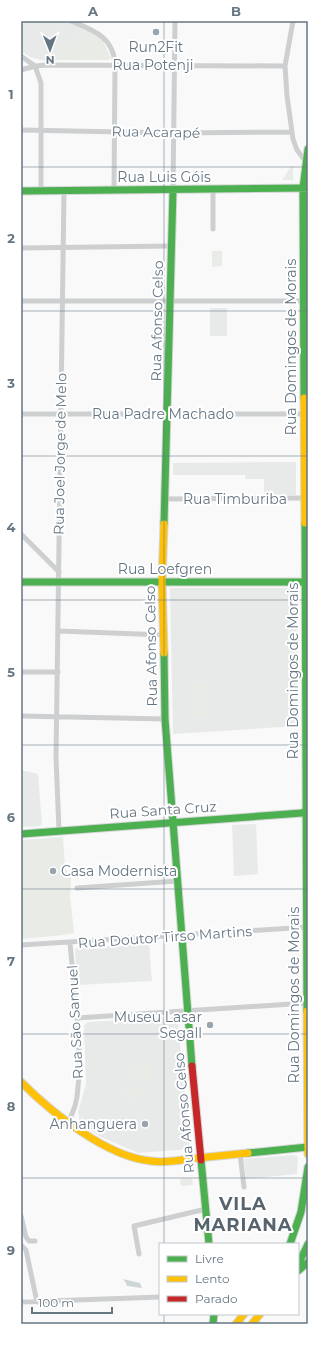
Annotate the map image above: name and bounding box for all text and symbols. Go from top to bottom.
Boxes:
text: A [87,3,99,19]
text: B [231,3,241,19]
marker: Run2Fit [151,27,161,37]
north arrow [30,30,70,70]
place label: Run2Fit [128,38,184,56]
text: N [46,53,55,67]
street label: Rua Potenji [112,56,194,74]
text: 1 [8,86,14,102]
street label: Rua Acarapé [111,122,201,142]
street label: Rua Luis Góis [117,168,211,186]
text: 2 [7,230,15,246]
street label: Rua Domingos de Morais [282,259,300,435]
street label: Rua Afonso Celso [147,260,167,382]
street label: Rua Joel Jorge de Melo [50,373,70,535]
text: 3 [6,375,15,391]
street label: Rua Padre Machado [92,405,234,423]
street label: Rua Timburiba [183,490,287,508]
text: 4 [7,519,16,535]
street label: Rua Loefgren [118,560,212,578]
street label: Rua Domingos de Morais [284,583,302,759]
street label: Rua Afonso Celso [141,585,161,707]
text: 5 [7,664,15,680]
street label: Rua Santa Cruz [109,797,217,823]
text: 6 [7,809,16,825]
place label: Casa Modernista [61,862,177,880]
marker: Casa Modernista [48,866,58,876]
street label: Rua Domingos de Morais [285,907,303,1083]
street label: Rua Doutor Tirso Martins [77,922,253,952]
text: 7 [7,953,15,969]
street label: Rua São Samuel [63,965,87,1079]
place label: Museu Lasar Segall [114,1008,202,1042]
marker: Museu Lasar Segall [205,1020,215,1030]
street label: Rua Afonso Celso [170,1052,198,1174]
text: 8 [7,1098,16,1114]
place label: Anhanguera [50,1115,137,1133]
marker: Anhanguera [140,1119,150,1129]
district label: VILA MARIANA [193,1193,293,1236]
text: 9 [7,1242,15,1258]
legend [159,1243,299,1315]
text: Livre [195,1251,224,1266]
text: Lento [195,1271,230,1286]
scale bar [32,1289,112,1315]
text: Parado [195,1291,238,1306]
text: 100 m [38,1295,74,1310]

